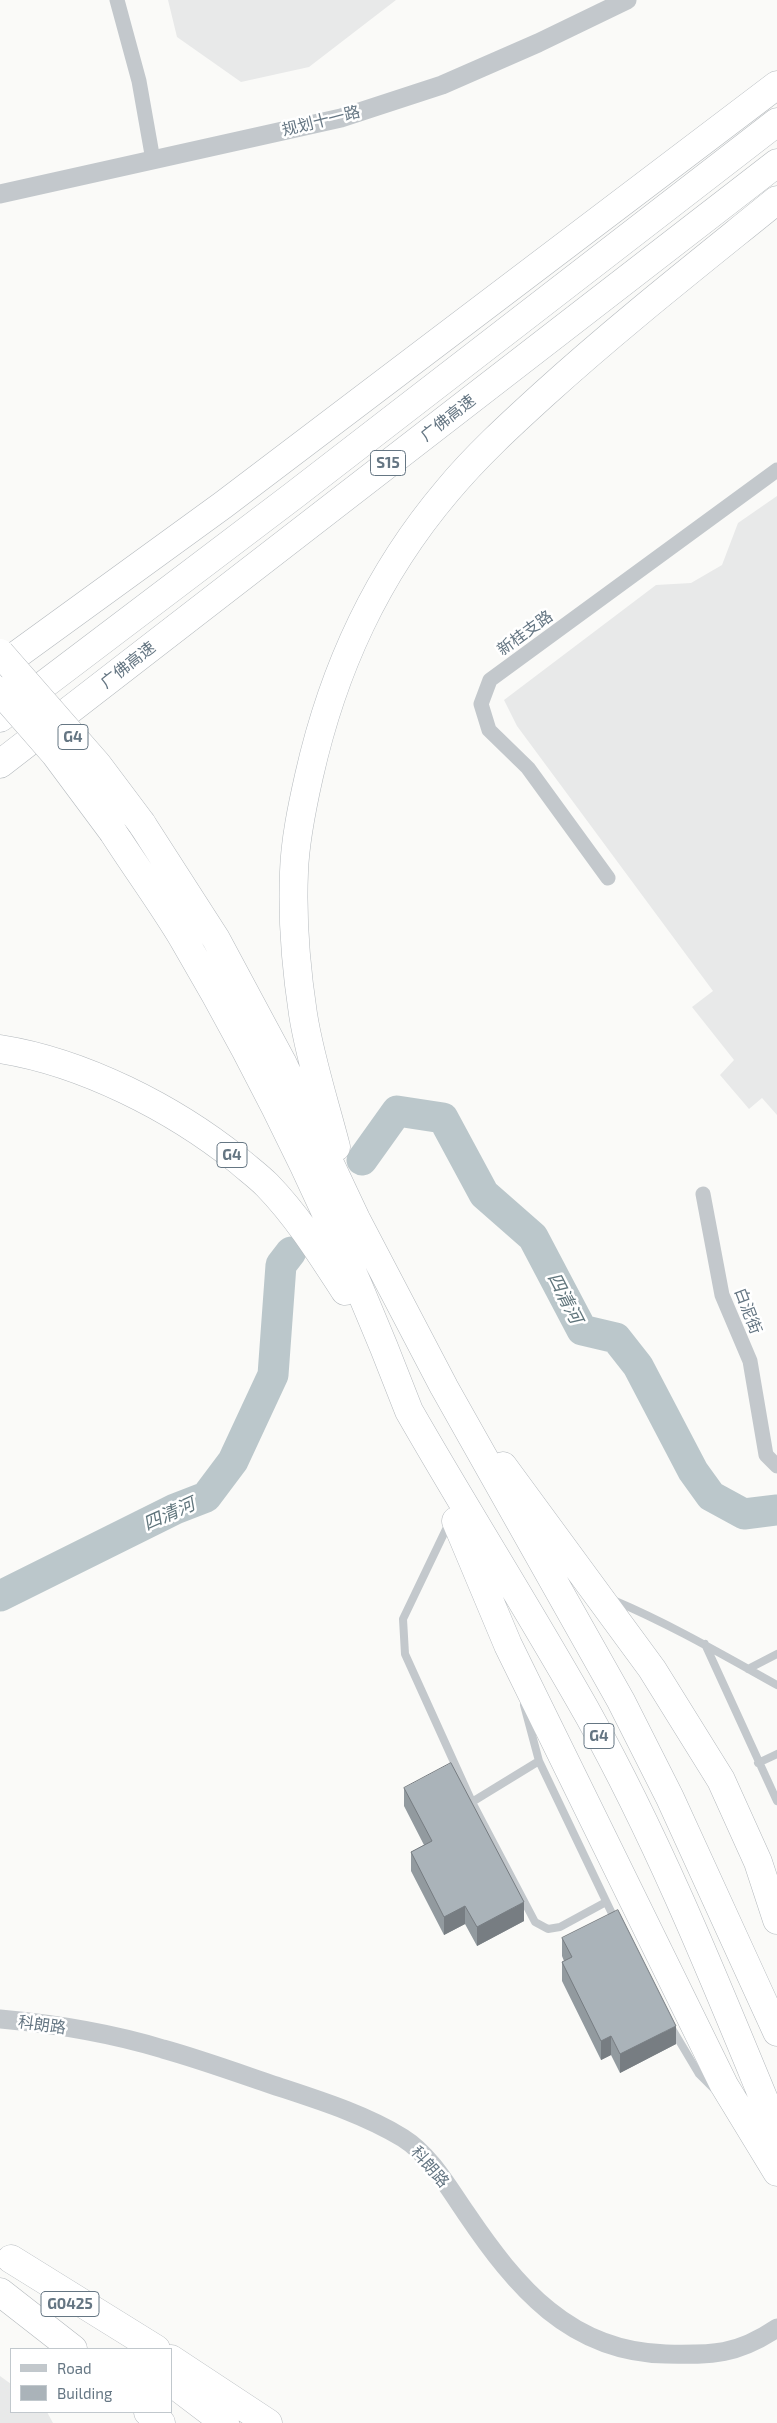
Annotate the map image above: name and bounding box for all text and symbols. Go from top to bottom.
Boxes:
street label: 规划十一路 [280,102,362,140]
street label: 广佛高速 [417,391,479,445]
road number: S15 [370,450,406,476]
street label: 新桂支路 [493,606,557,660]
street label: 广佛高速 [97,638,159,692]
road number: G4 [58,724,88,750]
road number: G4 [217,1142,247,1168]
water label: 四清河 [543,1269,587,1327]
street label: 白泥街 [730,1285,766,1337]
water label: 四清河 [140,1493,198,1535]
road number: G4 [584,1724,614,1748]
street label: 科朗路 [17,2012,67,2038]
street label: 科朗路 [407,2143,453,2191]
road number: G0425 [41,2292,99,2316]
legend [10,2348,172,2413]
text: Road [57,2359,92,2377]
text: Building [57,2384,112,2402]

